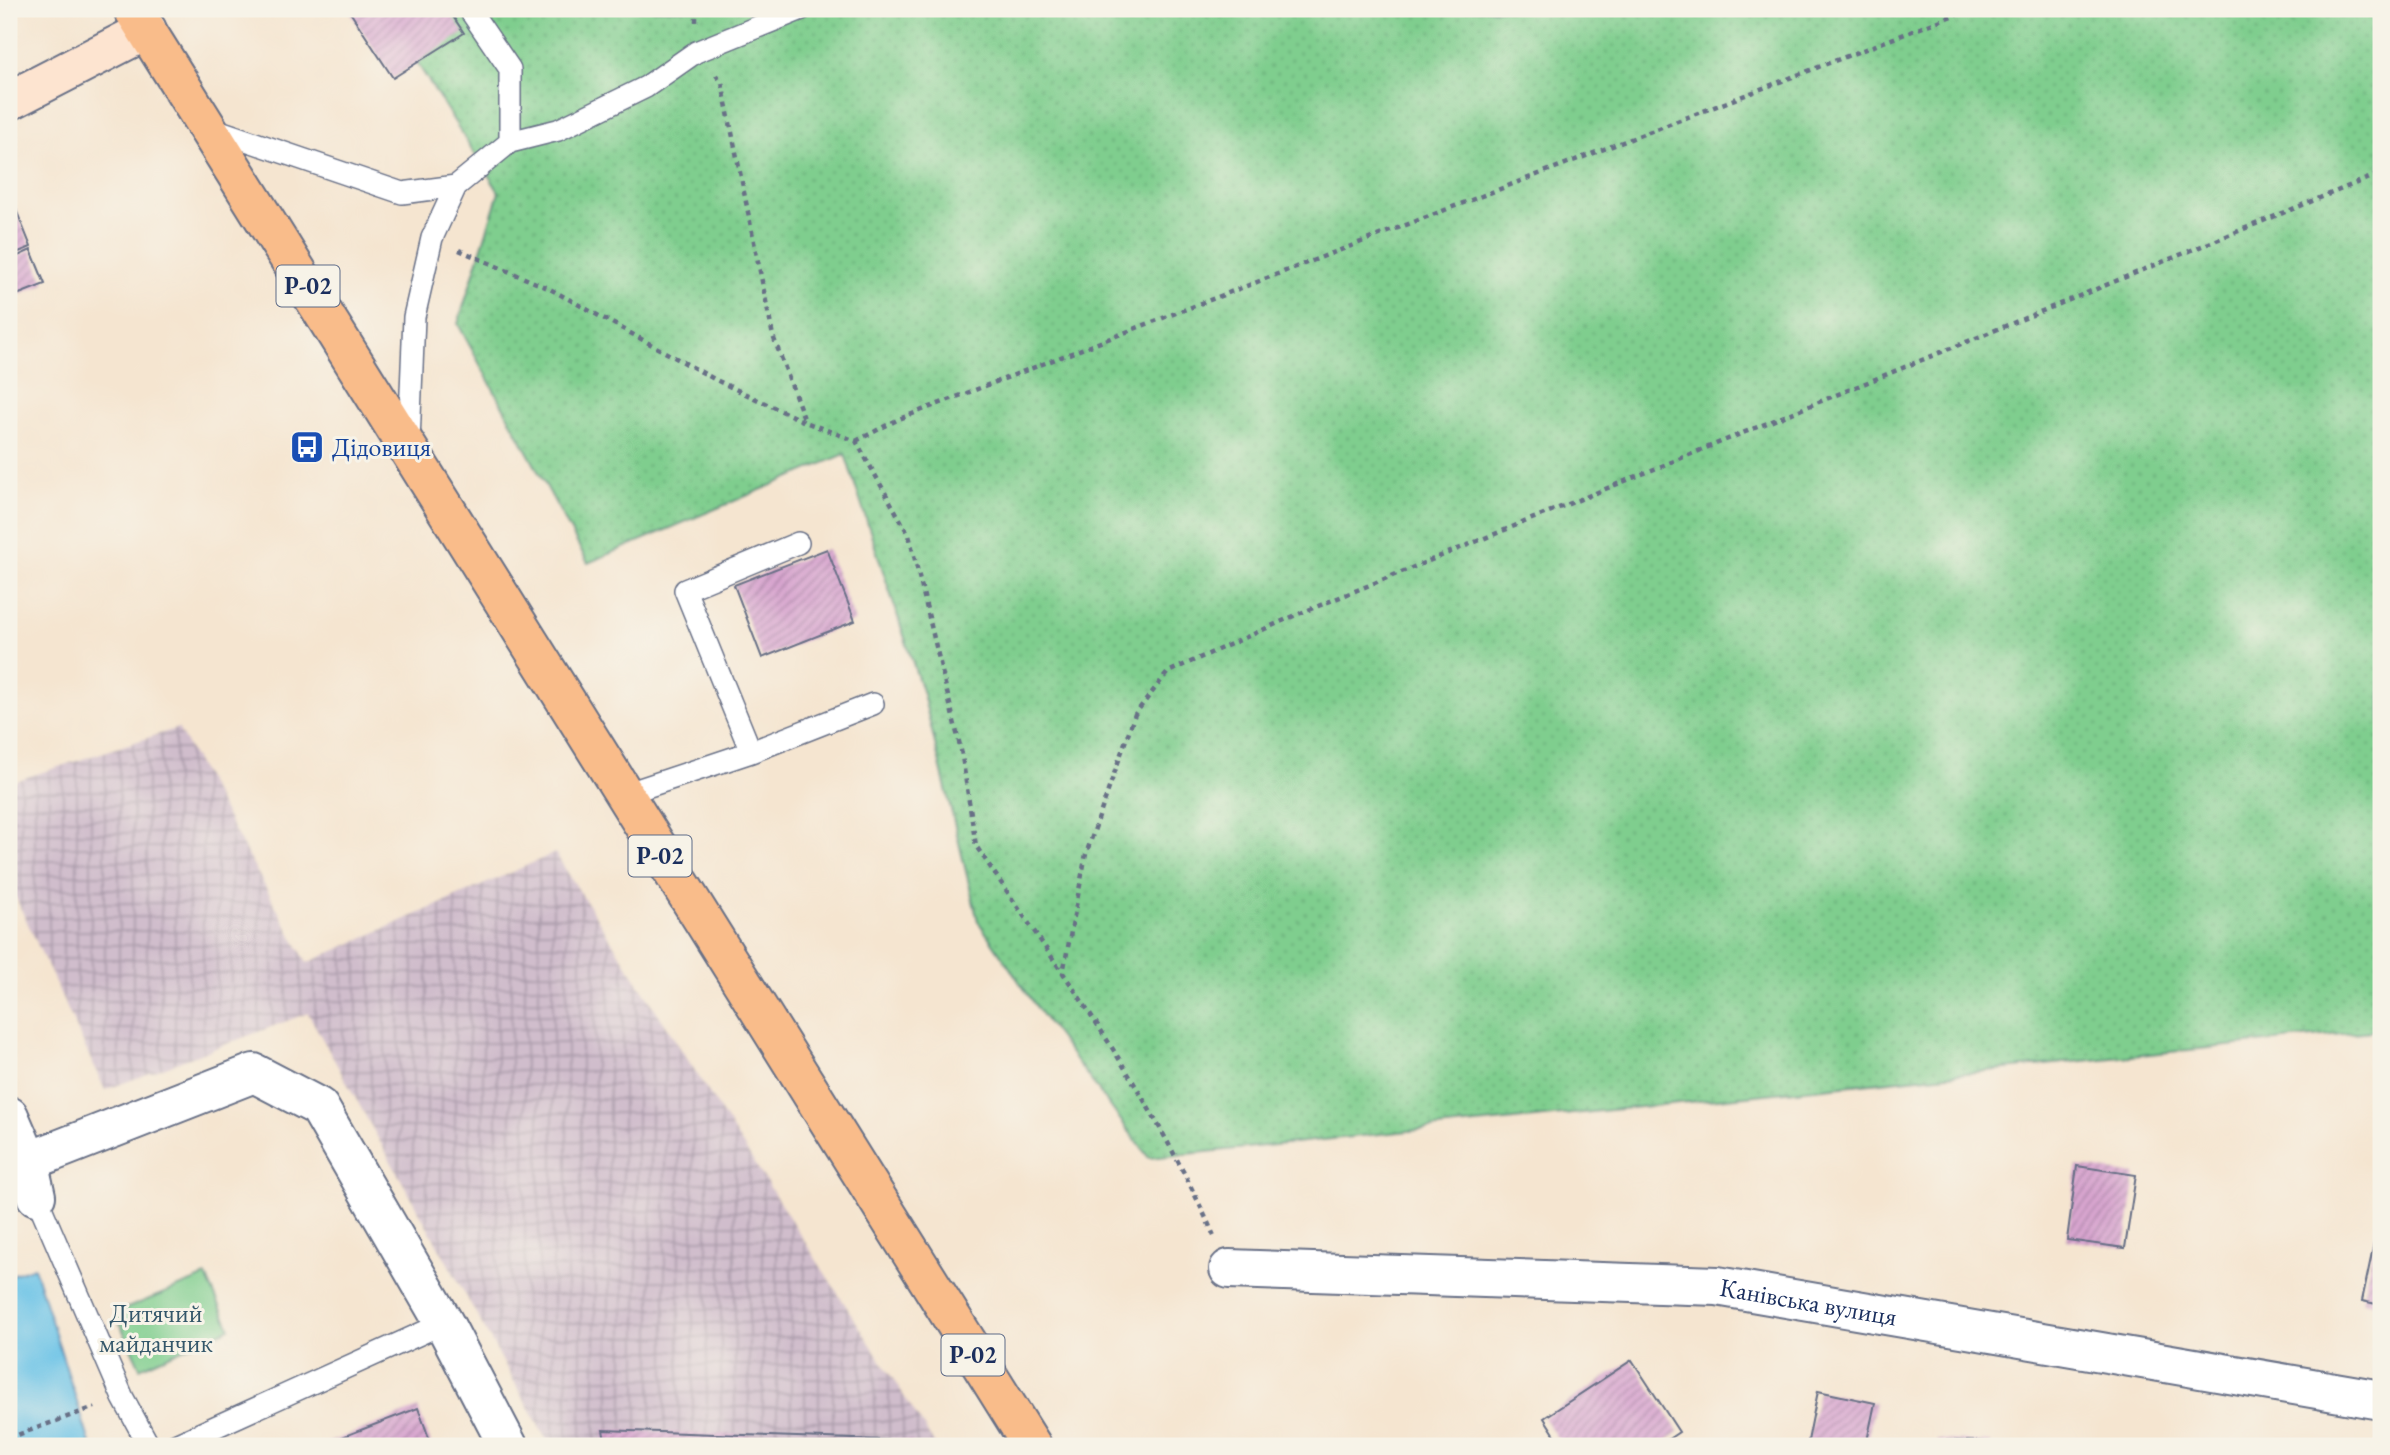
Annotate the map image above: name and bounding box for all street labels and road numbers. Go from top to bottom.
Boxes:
road number: Р-02 [276,265,340,306]
road number: Р-02 [628,836,692,876]
street label: Канівська вулиця [1717,1270,1900,1334]
road number: Р-02 [942,1335,1004,1376]

